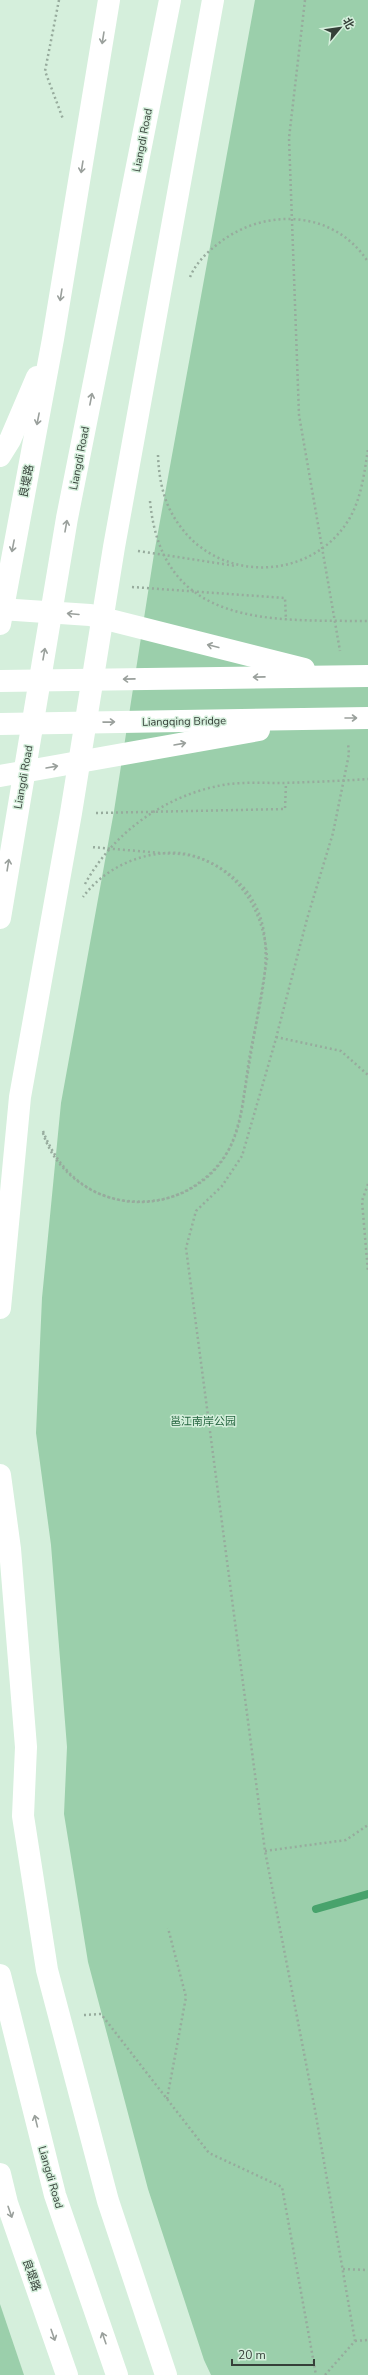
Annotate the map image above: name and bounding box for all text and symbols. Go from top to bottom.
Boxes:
north arrow [320,8,360,48]
text: 北 [339,15,358,32]
one-way arrow [99,32,107,45]
street label: Liangdi Road [129,107,156,173]
one-way arrow [78,160,86,173]
one-way arrow [56,288,64,301]
one-way arrow [87,392,95,405]
one-way arrow [34,412,42,425]
street label: Liangdi Road [66,425,93,491]
street label: 良堤路 [16,463,37,499]
one-way arrow [62,520,70,533]
one-way arrow [9,539,17,552]
one-way arrow [67,610,80,617]
one-way arrow [207,642,220,649]
one-way arrow [40,648,48,661]
one-way arrow [253,673,266,681]
one-way arrow [123,675,136,683]
street label: Liangqing Bridge [142,713,226,730]
one-way arrow [344,714,357,722]
one-way arrow [102,718,115,726]
one-way arrow [173,740,186,748]
street label: Liangdi Road [11,744,36,810]
one-way arrow [45,763,58,771]
one-way arrow [5,859,13,872]
park label: 邕江南岸公园 [170,1414,236,1429]
one-way arrow [31,2115,39,2128]
street label: Liangdi Road [34,2144,67,2210]
one-way arrow [7,2205,14,2218]
street label: 良堤路 [19,2257,44,2293]
one-way arrow [50,2328,57,2341]
one-way arrow [100,2332,107,2345]
scale bar [232,2341,314,2367]
text: 20 m [238,2347,266,2363]

